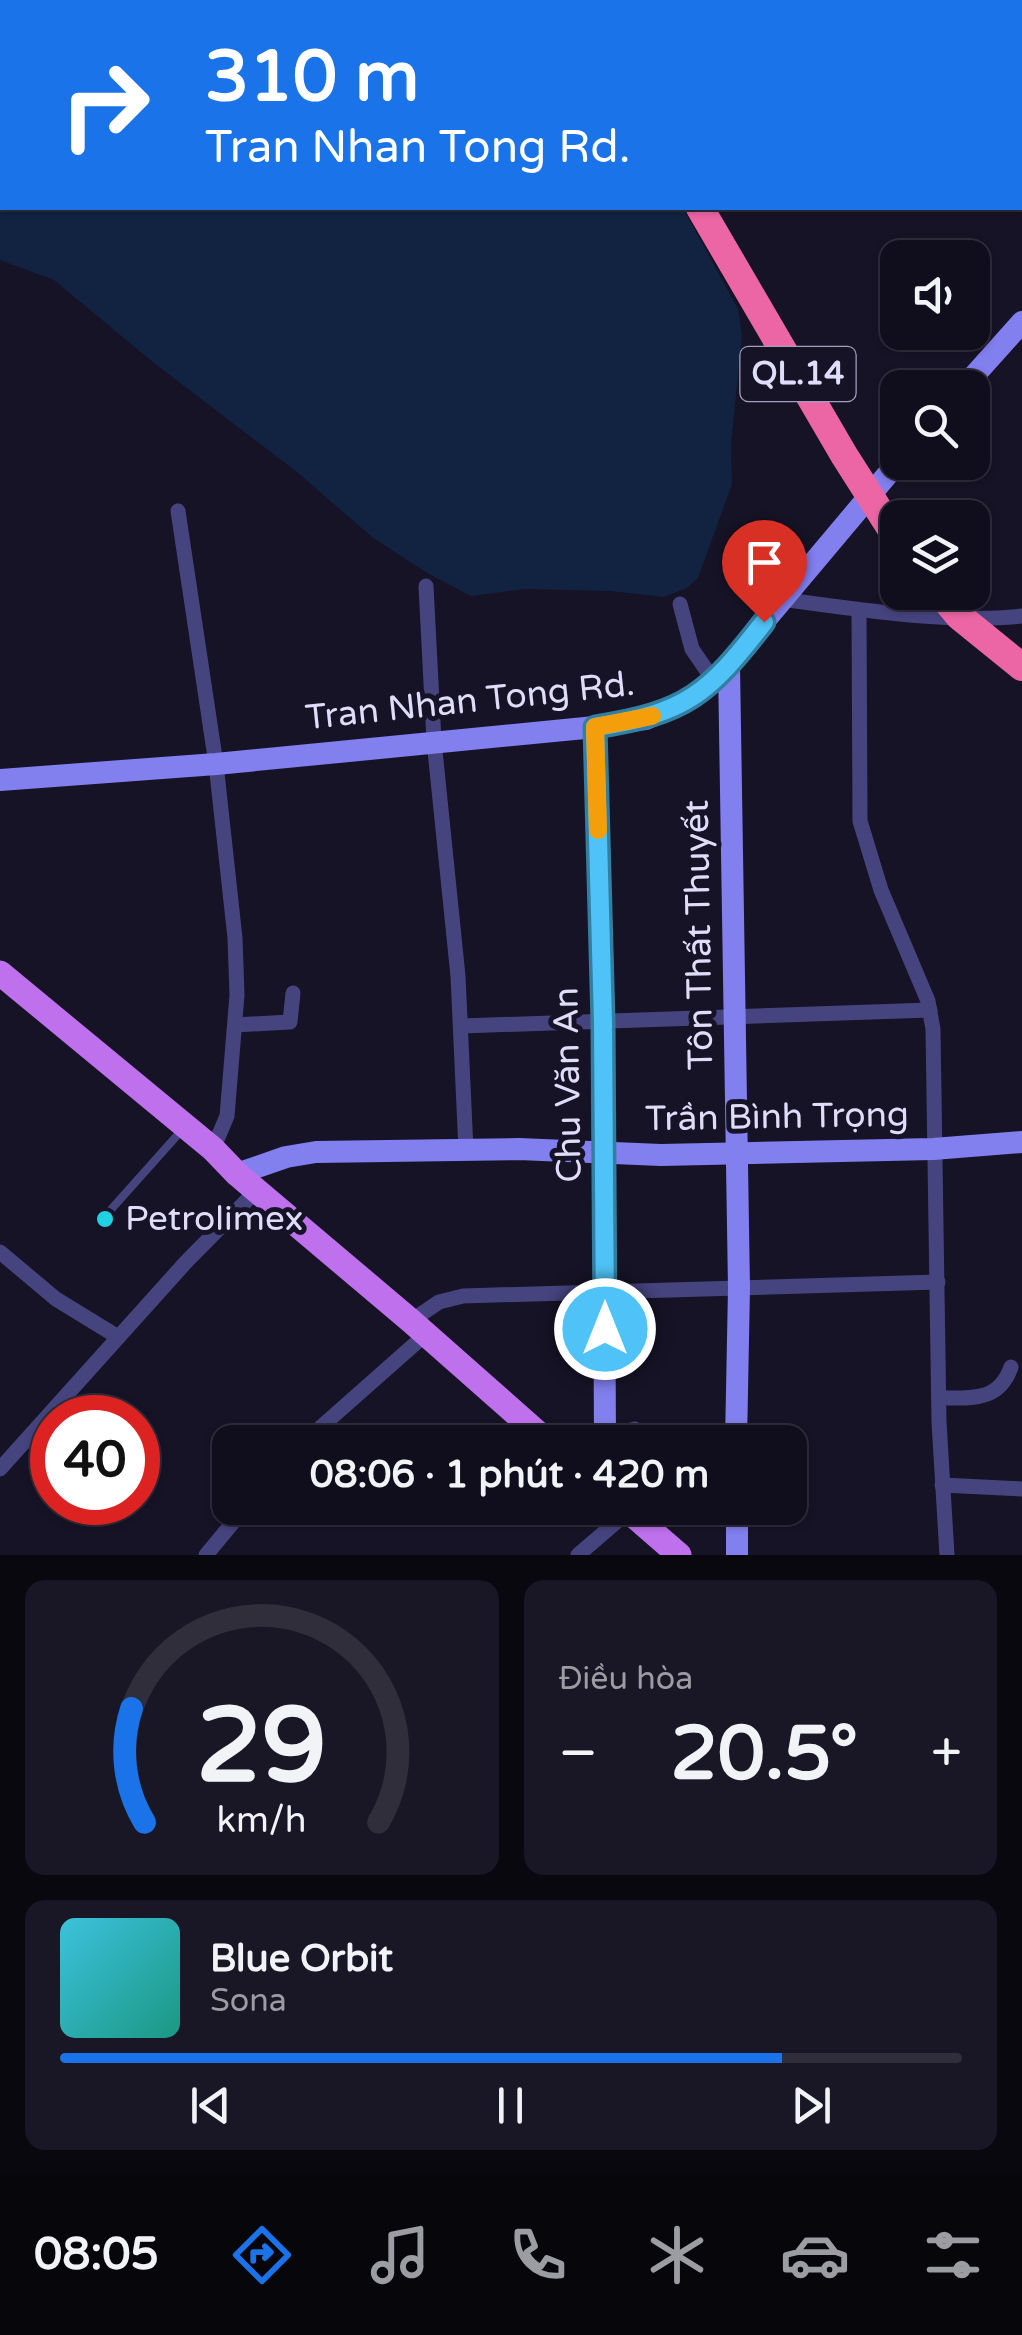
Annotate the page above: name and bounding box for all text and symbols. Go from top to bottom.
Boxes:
text: 310 m [205,36,419,120]
icon: right [40,40,170,170]
text: Tran Nhan Tong Rd. [205,121,630,175]
map controls [880,240,990,610]
button: sound [880,240,990,350]
road number: QL.14 [740,347,856,401]
button: search [880,370,990,480]
button: layers [880,500,990,610]
pin [722,520,807,623]
icon: arrive [737,535,792,590]
street label: Tran Nhan Tong Rd. [303,663,637,739]
street label: Tôn Thất Thuyết [676,800,722,1070]
street label: Chu Văn An [545,987,591,1183]
street label: Trần Bình Trọng [645,1094,909,1140]
place label: Petrolimex [125,1198,303,1240]
marker: Petrolimex [94,1208,116,1230]
position arrow [553,1277,657,1381]
speed limit sign: 40 [30,1395,160,1525]
text: 08:06 · 1 phút · 420 m [310,1452,709,1498]
text: Điều hòa [559,1660,693,1698]
text: 29 [196,1685,327,1810]
text: 20.5° [671,1709,858,1799]
text: − [559,1721,598,1787]
text: + [931,1721,962,1787]
text: km/h [217,1799,307,1842]
text: Blue Orbit [210,1936,393,1982]
text: Sona [210,1982,287,2020]
icon: previous [183,2078,238,2133]
icon: pause [483,2078,538,2133]
icon: next [784,2078,839,2133]
icon: directions [227,2220,297,2290]
icon: music [365,2220,435,2290]
icon: phone [503,2220,573,2290]
icon: climate [642,2220,712,2290]
icon: car [780,2220,850,2290]
icon: filters [918,2220,988,2290]
text: 08:05 [34,2228,159,2282]

